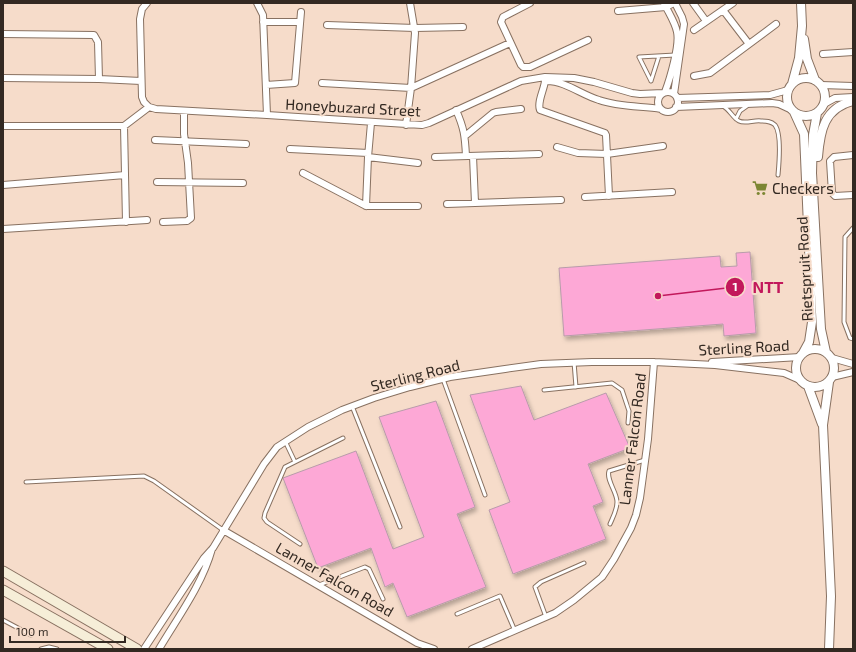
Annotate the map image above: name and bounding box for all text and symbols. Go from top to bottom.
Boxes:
street label: Honeybuzard Street [285,94,421,120]
supermarket icon: Checkers [751,179,769,197]
place label: Checkers [772,179,834,197]
street label: Rietspruit Road [792,216,816,322]
callout: NTT [725,273,792,301]
text: NTT [753,277,784,296]
text: 1 [732,279,738,293]
street label: Sterling Road [698,336,790,358]
street label: Sterling Road [369,355,461,395]
street label: Lanner Falcon Road [615,372,649,506]
street label: Lanner Falcon Road [273,538,397,620]
scale bar [10,618,125,644]
text: 100 m [16,624,48,638]

